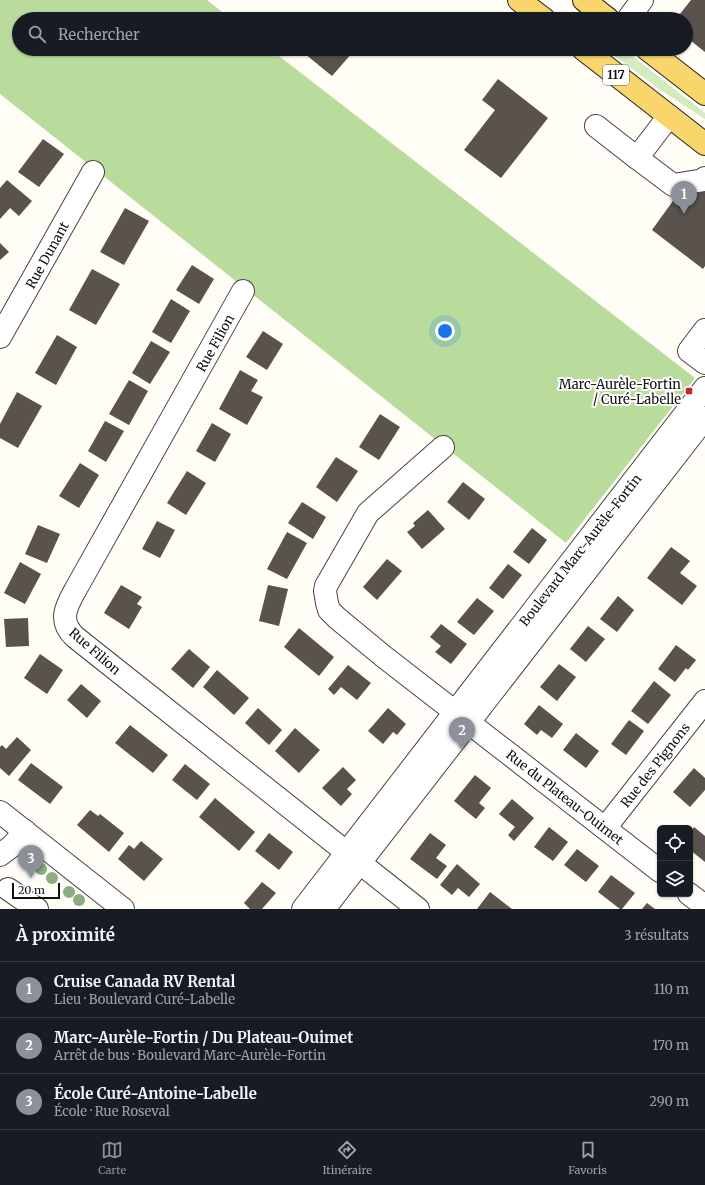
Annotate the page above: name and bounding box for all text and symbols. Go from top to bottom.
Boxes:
search box [12,12,693,56]
icon: search [26,23,48,45]
text: Rechercher [58,25,140,44]
road number: 117 [603,65,629,85]
pin: 1 [671,181,697,214]
street label: Rue Dunant [22,219,73,292]
street label: Rue Filion [193,311,238,375]
your location [435,321,455,341]
place label: Marc-Aurèle-Fortin / Curé-Labelle [559,376,681,408]
marker: Marc-Aurèle-Fortin / Curé-Labelle [684,386,694,396]
street label: Boulevard Marc-Aurèle-Fortin [516,471,645,630]
street label: Rue Filion [65,624,124,679]
pin: 2 [449,717,475,750]
street label: Rue des Pignons [617,720,694,811]
street label: Rue du Plateau-Ouimet [503,746,627,849]
map controls [657,825,693,897]
button: locate [657,825,693,861]
pin: 3 [18,845,44,878]
button: layers [657,861,693,897]
scale bar [12,881,60,900]
text: 20 m [18,883,45,897]
text: À proximité [16,924,115,946]
text: 3 résultats [624,927,689,944]
text: Cruise Canada RV Rental [54,972,235,991]
text: 1 [26,981,32,998]
text: 110 m [654,981,689,998]
text: Lieu · Boulevard Curé-Labelle [54,991,235,1008]
text: Marc-Aurèle-Fortin / Du Plateau-Ouimet [54,1028,353,1047]
text: 2 [25,1037,33,1054]
text: 170 m [652,1037,689,1054]
text: Arrêt de bus · Boulevard Marc-Aurèle-Fortin [54,1047,326,1064]
text: École Curé-Antoine-Labelle [54,1084,257,1103]
text: 3 [25,1093,33,1110]
text: 290 m [649,1093,689,1110]
text: École · Rue Roseval [54,1103,170,1120]
tab: Carte [98,1139,126,1177]
tab: Itinéraire [323,1139,372,1177]
tab: Favoris [568,1139,607,1177]

